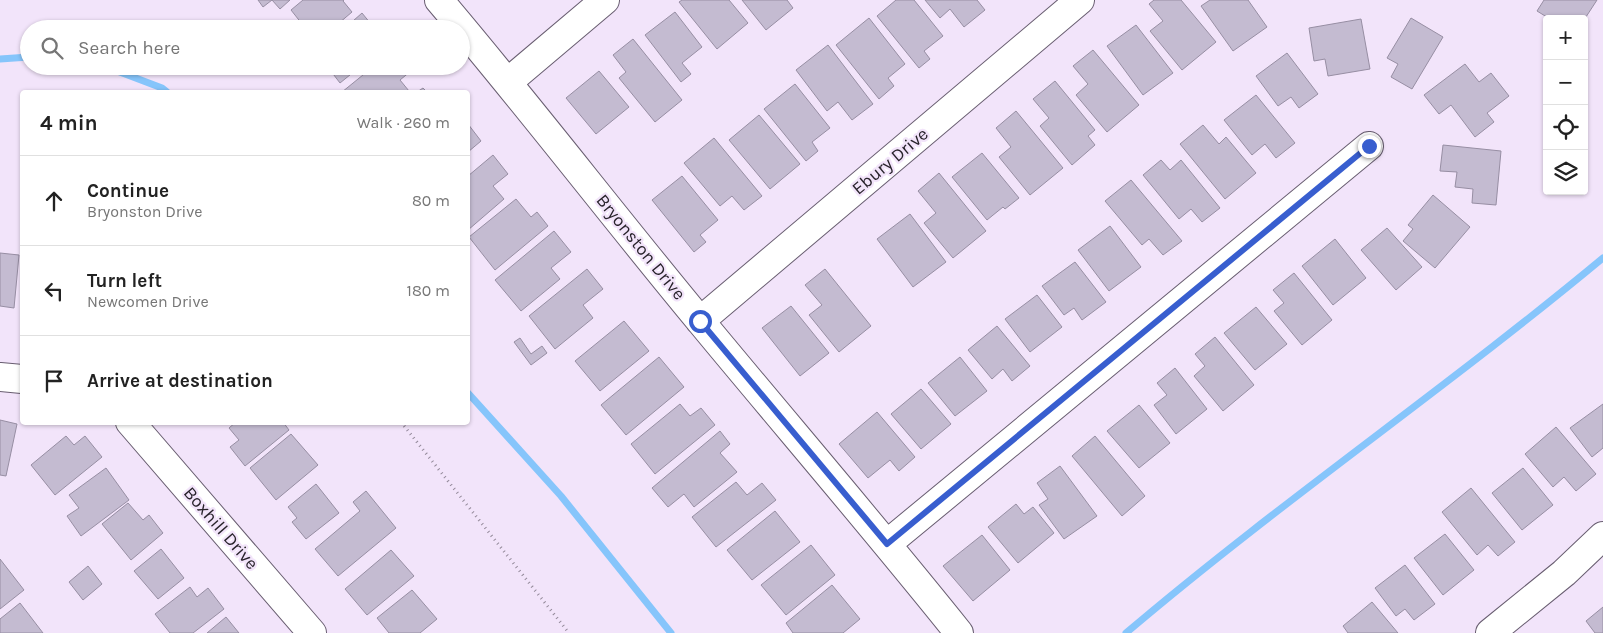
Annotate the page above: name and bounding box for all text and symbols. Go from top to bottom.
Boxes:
map controls [1543,15,1588,195]
button: + [1543,15,1588,60]
search box [20,20,470,75]
icon: search [38,34,66,62]
text: Search here [78,37,180,59]
button: − [1543,60,1588,105]
button: locate [1543,105,1588,150]
text: 4 min [40,111,98,135]
text: Walk · 260 m [357,113,450,132]
street label: Ebury Drive [847,123,933,199]
route end [1358,135,1381,158]
button: layers [1543,150,1588,195]
text: Continue [87,180,169,202]
icon: ahead [40,187,68,215]
street label: Bryonston Drive [592,190,690,304]
text: 80 m [412,191,450,210]
text: Bryonston Drive [87,202,203,221]
text: Turn left [87,270,162,292]
icon: left [40,277,68,305]
text: 180 m [407,281,450,300]
text: Newcomen Drive [87,292,209,311]
route start [689,310,712,333]
icon: arrive [40,367,68,395]
text: Arrive at destination [87,370,273,392]
street label: Boxhill Drive [179,482,263,574]

